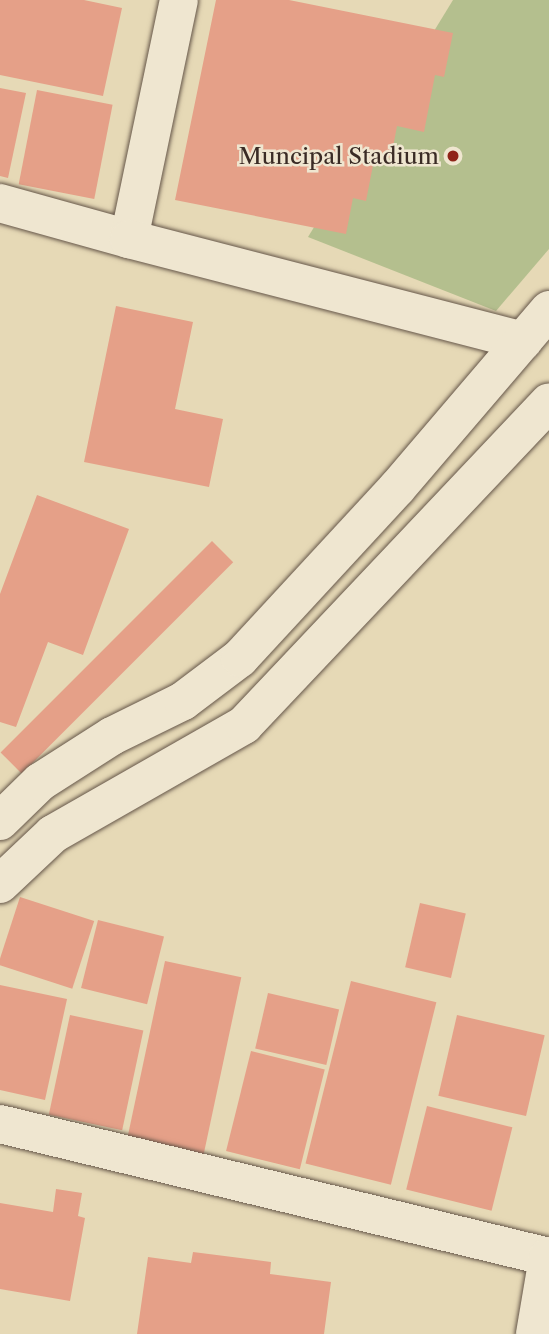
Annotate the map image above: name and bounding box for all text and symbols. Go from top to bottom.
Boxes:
place label: Muncipal Stadium [239,142,439,170]
marker: Muncipal Stadium [445,148,461,164]

